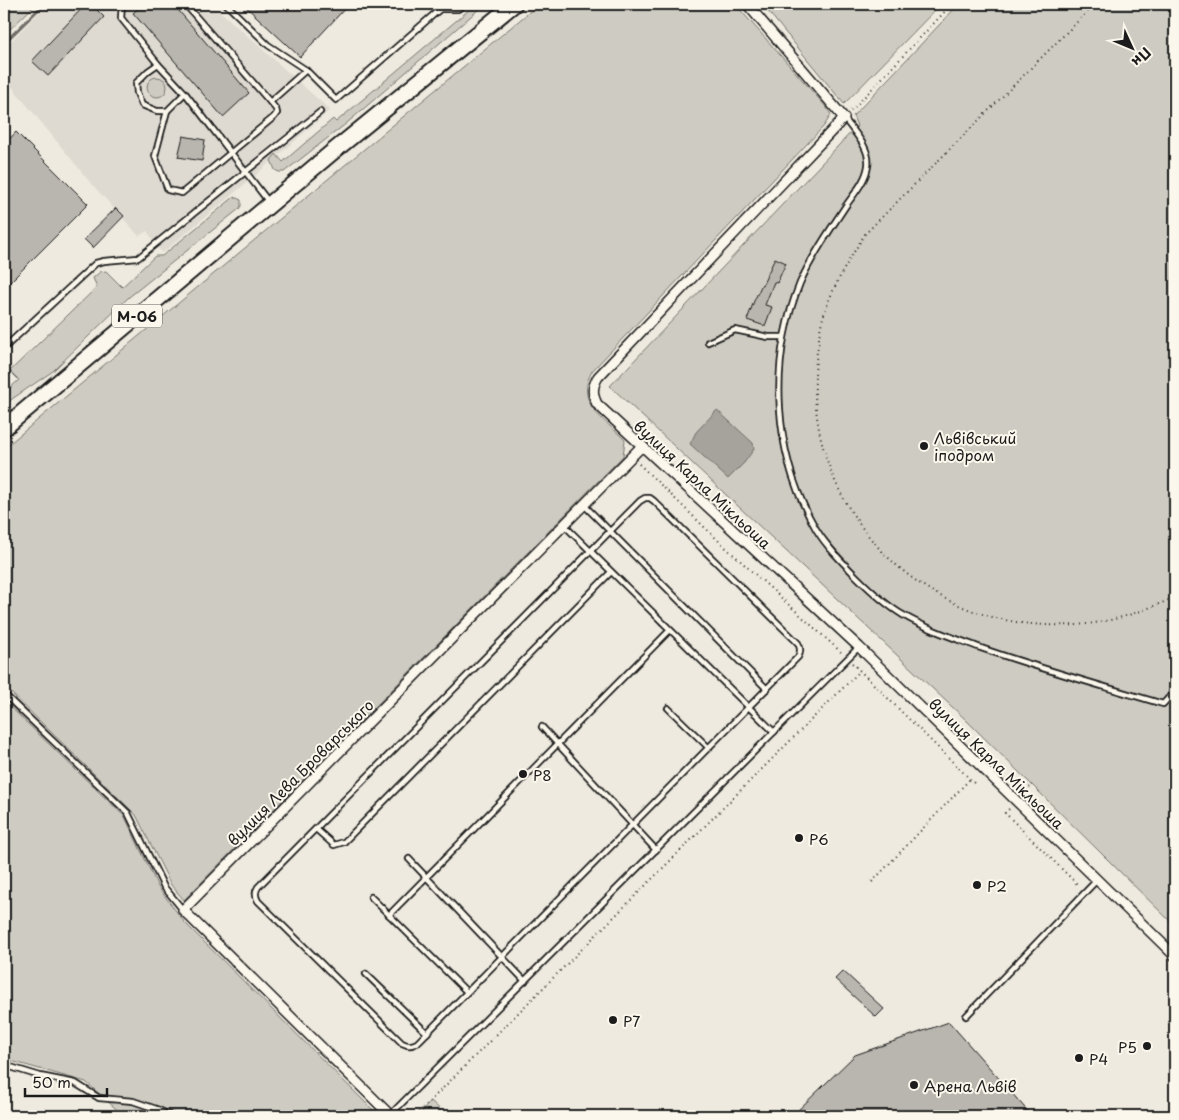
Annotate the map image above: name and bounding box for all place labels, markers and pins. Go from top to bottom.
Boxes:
place label: Львівський іподром [934,426,1016,466]
marker: Львівський іподром [918,440,930,452]
place label: P8 [533,763,552,786]
marker: P8 [517,768,529,780]
place label: P6 [809,827,828,850]
marker: P6 [793,832,805,844]
place label: P2 [987,874,1007,897]
marker: P2 [971,879,983,891]
place label: P7 [623,1009,640,1032]
marker: P7 [607,1014,619,1026]
place label: P5 [1118,1035,1137,1058]
marker: P5 [1141,1040,1153,1052]
place label: P4 [1089,1047,1108,1070]
marker: P4 [1073,1052,1085,1064]
place label: Арена Львів [924,1074,1017,1097]
marker: Арена Львів [908,1079,920,1091]

